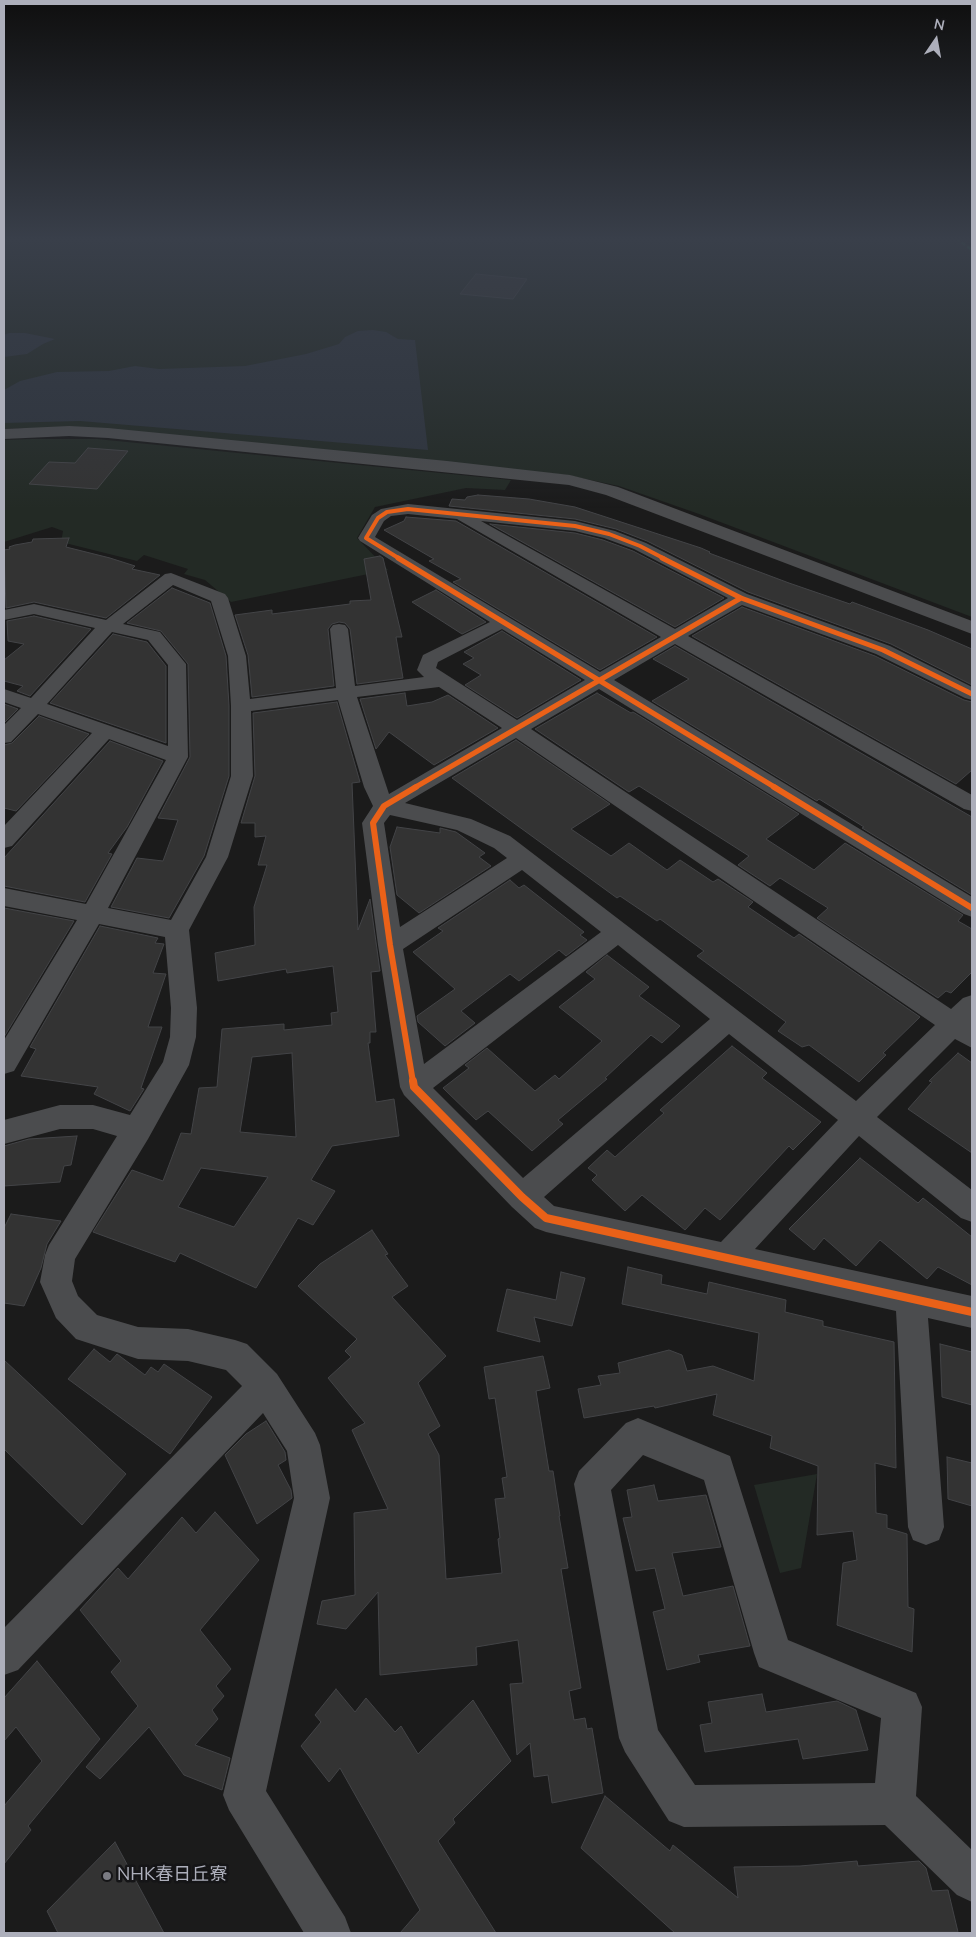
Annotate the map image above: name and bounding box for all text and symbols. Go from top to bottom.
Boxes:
text: N [932,14,946,35]
north arrow [911,15,961,65]
place label: NHK春日丘寮 [117,1865,227,1887]
marker: NHK春日丘寮 [101,1870,113,1882]

